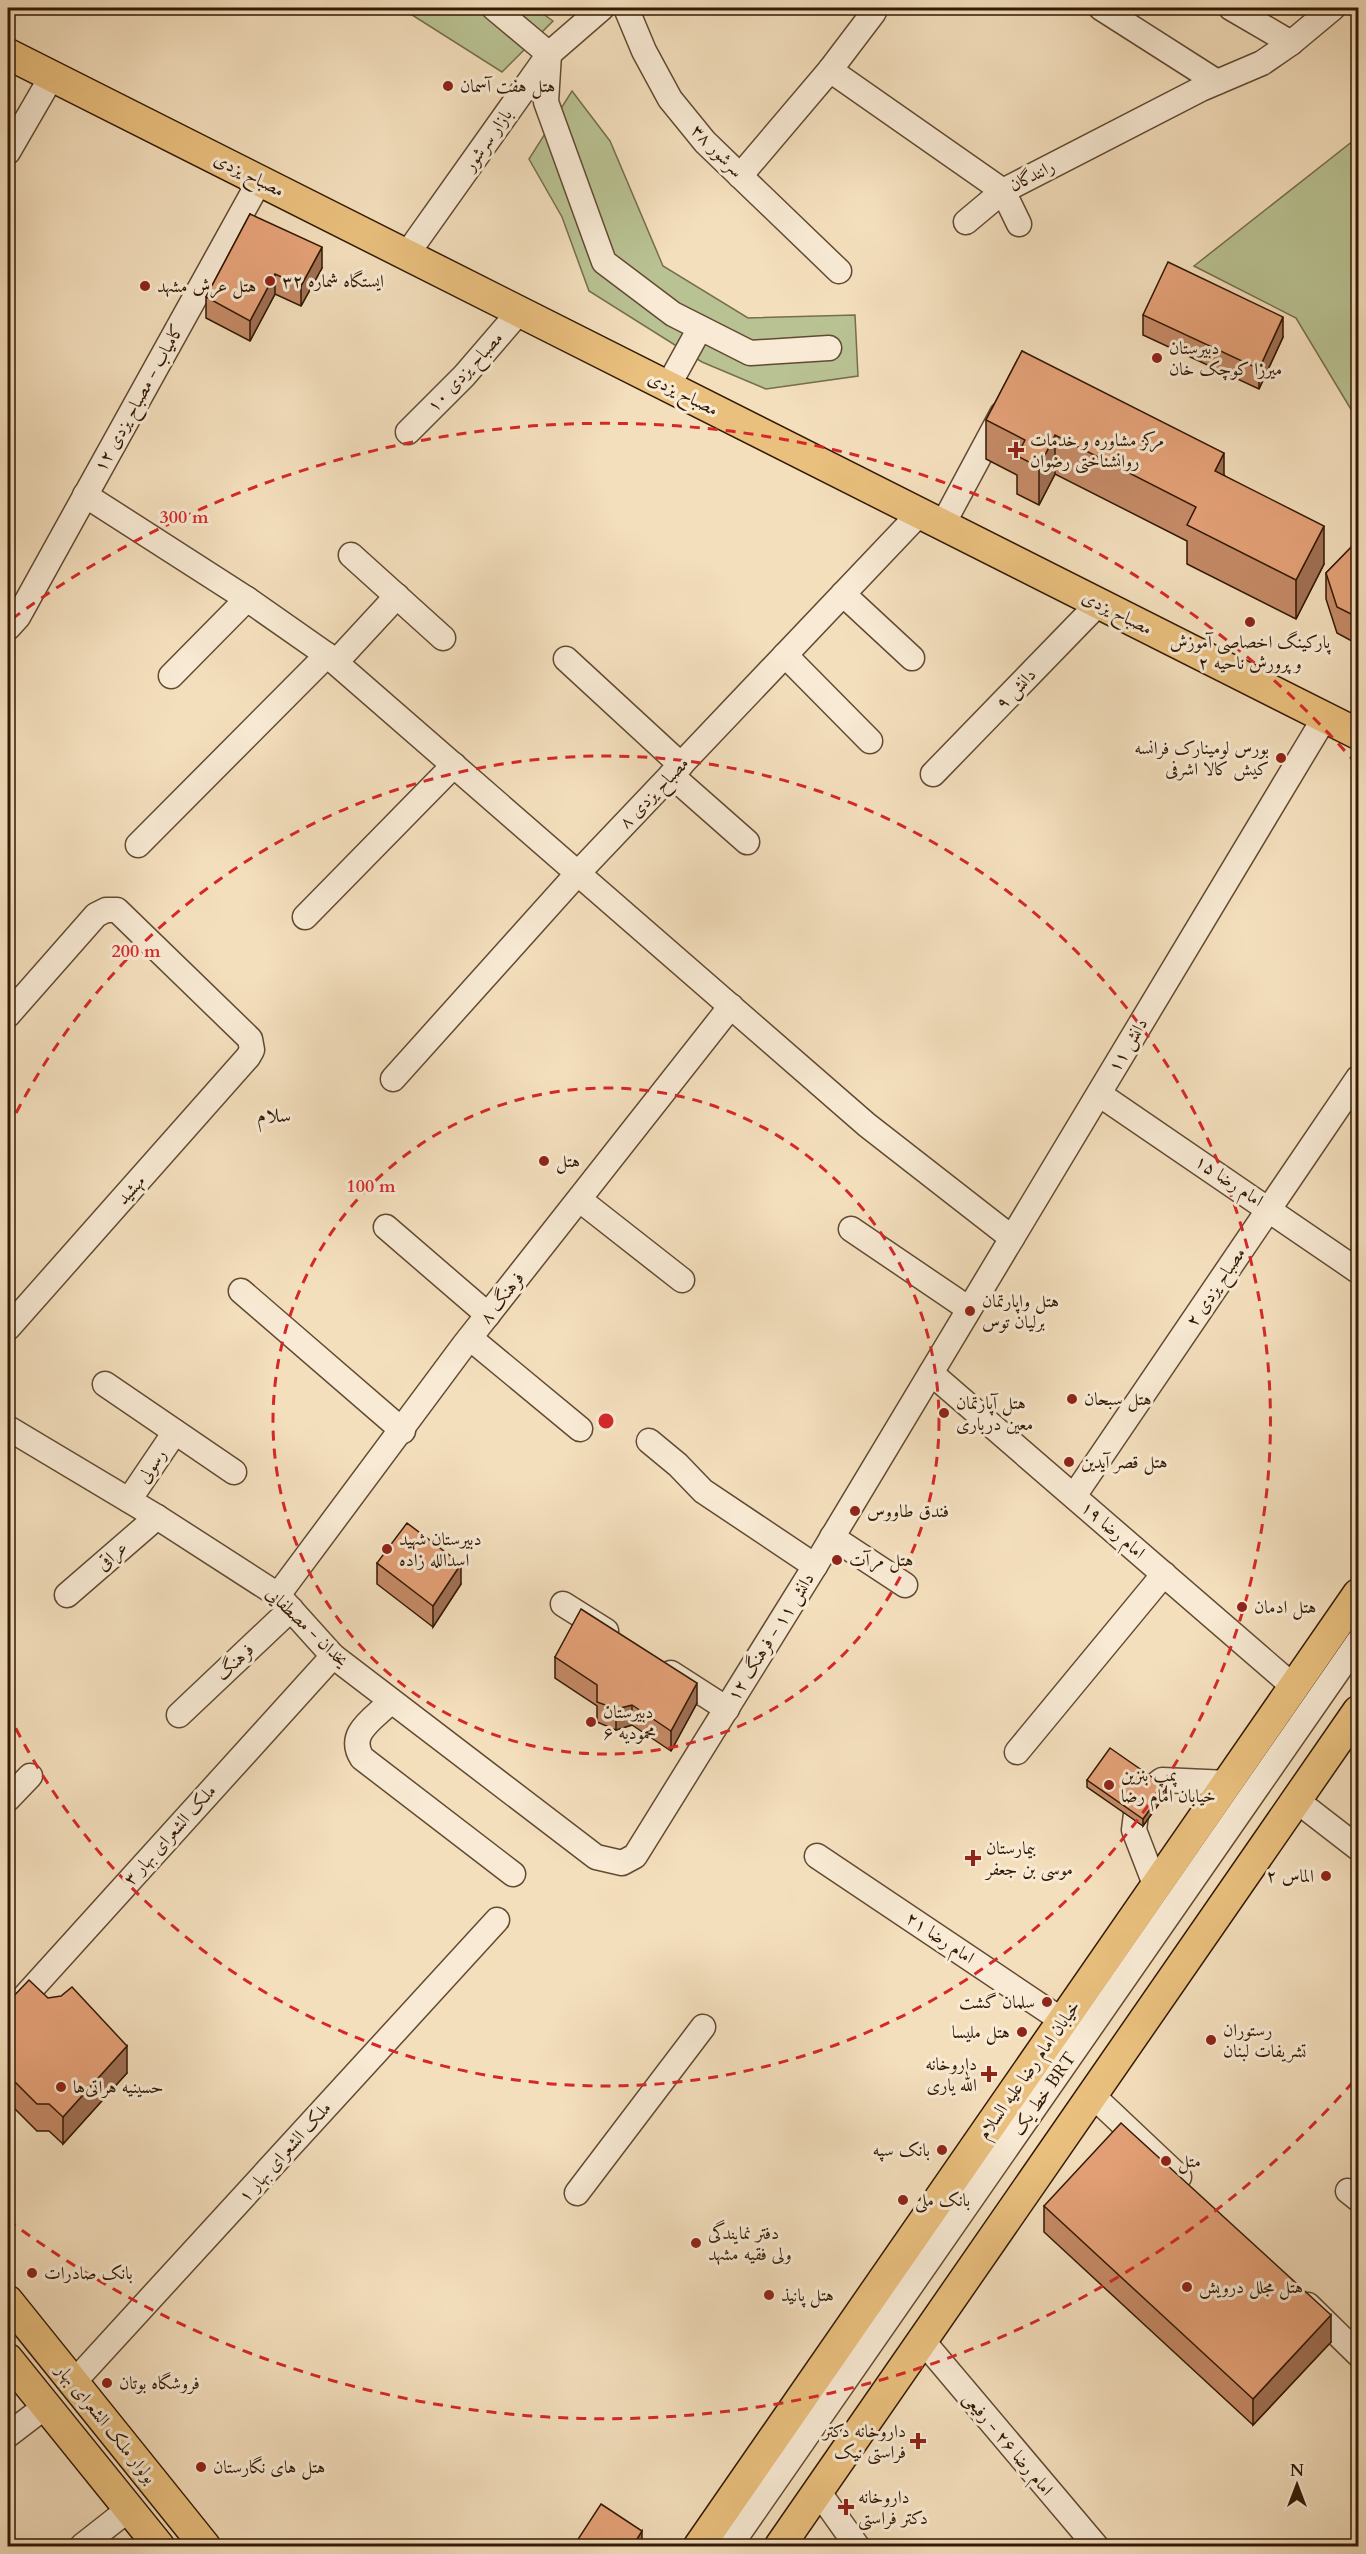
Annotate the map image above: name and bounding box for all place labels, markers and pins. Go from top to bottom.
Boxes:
place label: هتل هفت آسمان [460,74,556,99]
marker: هتل هفت آسمان [441,79,455,93]
place label: ایستگاه شماره ۳۲ [282,269,384,294]
place label: هتل عرش مشهد [157,274,256,299]
marker: ایستگاه شماره ۳۲ [263,274,277,288]
marker: هتل عرش مشهد [138,279,152,293]
place label: دبیرستان میرزا کوچک خان [1169,336,1282,382]
marker: دبیرستان میرزا کوچک خان [1150,351,1164,365]
place label: مرکز مشاوره و خدمات روانشناختی رضوان [1030,428,1164,474]
marker: مرکز مشاوره و خدمات روانشناختی رضوان [1007,441,1025,459]
marker: پارکینگ اخصاصی آموزش و پرورش ناحیه ۲ [1243,615,1257,629]
place label: پارکینگ اخصاصی آموزش و پرورش ناحیه ۲ [1170,630,1332,676]
place label: بورس لومینارک فرانسه کیش کالا اشرفی [1134,736,1269,782]
marker: بورس لومینارک فرانسه کیش کالا اشرفی [1274,751,1288,765]
place label: هتل [556,1149,580,1174]
marker: هتل [537,1154,551,1168]
place label: هتل واپارتمان برلیان توس [982,1289,1059,1335]
marker: هتل واپارتمان برلیان توس [963,1304,977,1318]
place label: هتل سبحان [1084,1387,1152,1412]
place label: هتل آپارتمان معین درباری [956,1391,1033,1437]
marker: هتل سبحان [1065,1392,1079,1406]
marker: هتل آپارتمان معین درباری [937,1406,951,1420]
centre of rings [596,1411,616,1431]
place label: هتل قصر آیدین [1081,1450,1168,1475]
marker: هتل قصر آیدین [1062,1455,1076,1469]
place label: فندق طاووس [867,1499,949,1524]
marker: فندق طاووس [848,1504,862,1518]
place label: دبیرستان شهید اسدالله زاده [399,1527,482,1573]
marker: دبیرستان شهید اسدالله زاده [380,1542,394,1556]
place label: هتل مرآت [849,1548,913,1573]
marker: هتل مرآت [830,1553,844,1567]
place label: هتل ادمان [1254,1595,1316,1620]
marker: هتل ادمان [1235,1600,1249,1614]
place label: دبیرستان محمودیه ۶ [603,1700,656,1746]
marker: دبیرستان محمودیه ۶ [584,1715,598,1729]
place label: پمپ بنزین خیابان امام رضا [1121,1763,1216,1812]
marker: پمپ بنزین خیابان امام رضا [1102,1778,1116,1792]
place label: بیمارستان موسی بن جعفر [984,1836,1073,1882]
marker: بیمارستان موسی بن جعفر [964,1849,982,1867]
place label: الماس ۲ [1266,1864,1314,1889]
marker: الماس ۲ [1319,1869,1333,1883]
place label: سلمان گشت [959,1990,1035,2015]
marker: سلمان گشت [1040,1995,1054,2009]
place label: رستوران تشریفات لبنان [1223,2018,1307,2064]
place label: هتل ملیسا [952,2020,1010,2045]
marker: هتل ملیسا [1015,2025,1029,2039]
marker: رستوران تشریفات لبنان [1204,2033,1218,2047]
place label: داروخانه الله یاری [925,2052,977,2098]
marker: داروخانه الله یاری [982,2067,996,2081]
place label: حسینیه هراتی‌ها [73,2075,164,2100]
marker: حسینیه هراتی‌ها [54,2080,68,2094]
place label: بانک سپه [872,2138,930,2163]
marker: بانک سپه [935,2143,949,2157]
place label: متل [1178,2149,1201,2174]
marker: متل [1159,2154,1173,2168]
place label: بانک ملی [915,2188,970,2213]
marker: بانک ملی [896,2193,910,2207]
place label: دفتر نمایندگی ولی فقیه مشهد [708,2219,792,2267]
marker: دفتر نمایندگی ولی فقیه مشهد [689,2236,703,2250]
place label: بانک صادرات [44,2261,133,2286]
marker: بانک صادرات [25,2266,39,2280]
place label: هتل مجلل درویش [1199,2275,1303,2300]
marker: هتل مجلل درویش [1180,2280,1194,2294]
place label: هتل پانیذ [781,2283,834,2308]
marker: هتل پانیذ [762,2288,776,2302]
place label: فروشگاه بوتان [119,2371,200,2396]
marker: فروشگاه بوتان [100,2376,114,2390]
place label: داروخانه دکتر فراستی نیک [821,2419,906,2465]
marker: داروخانه دکتر فراستی نیک [911,2434,925,2448]
place label: هتل های نگارستان [213,2455,325,2480]
marker: هتل های نگارستان [194,2460,208,2474]
place label: داروخانه دکتر فراستی [858,2485,928,2531]
marker: داروخانه دکتر فراستی [839,2500,853,2514]

